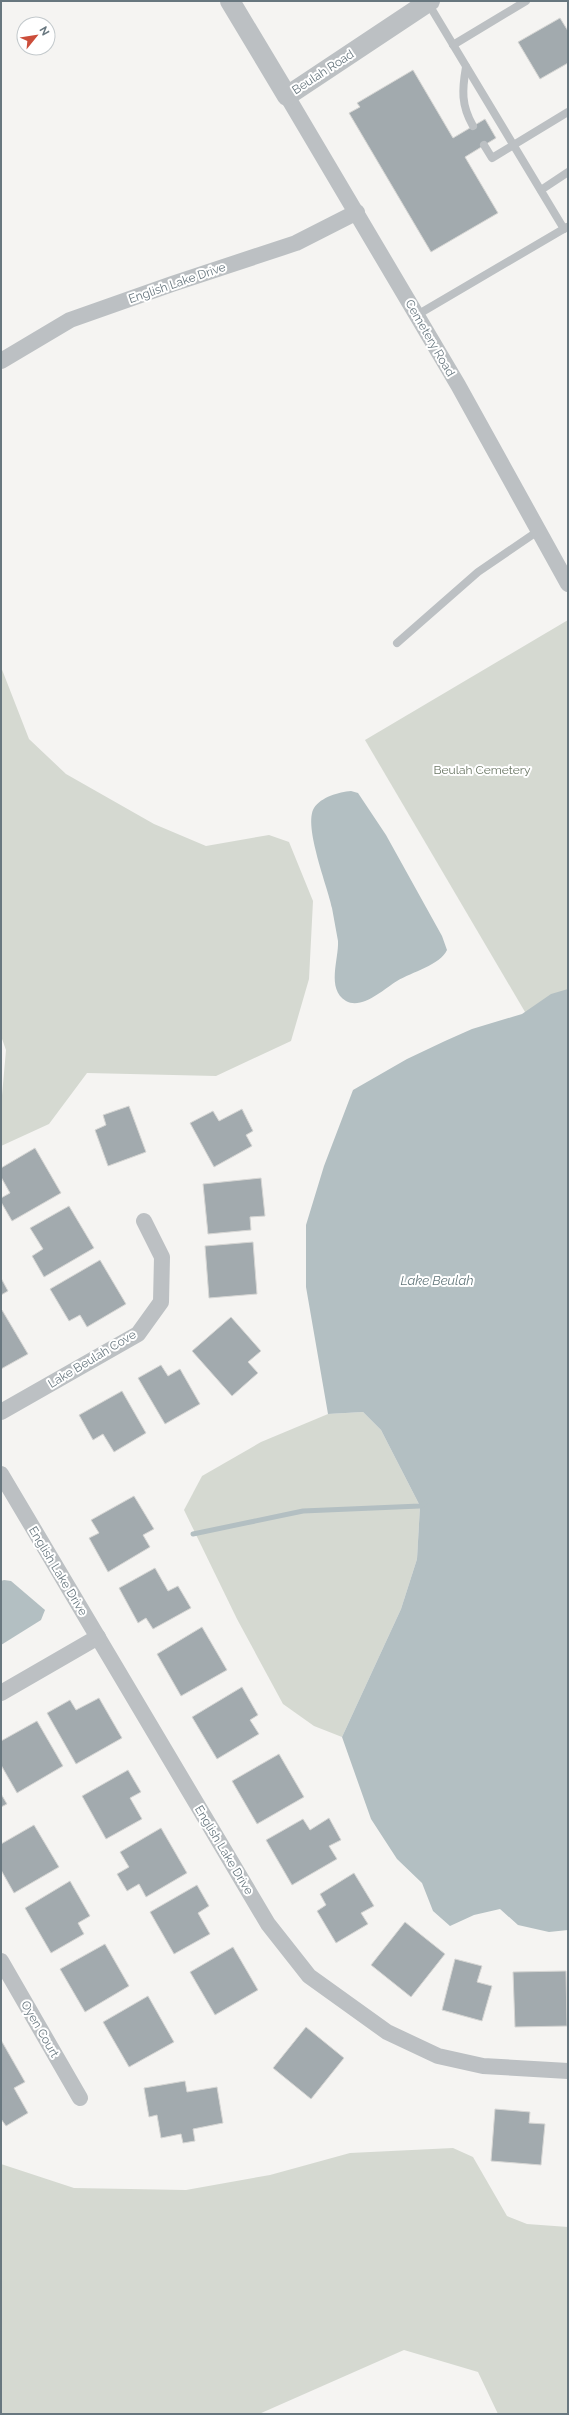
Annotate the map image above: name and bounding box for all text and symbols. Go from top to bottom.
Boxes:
north arrow [16,16,56,56]
text: N [36,24,52,38]
street label: Beulah Road [289,47,357,97]
street label: English Lake Drive [127,260,227,306]
street label: Cemetery Road [402,297,458,379]
park label: Beulah Cemetery [434,763,531,777]
water label: Lake Beulah [401,1273,473,1288]
street label: Lake Beulah Cove [46,1327,138,1391]
street label: English Lake Drive [26,1524,90,1618]
street label: English Lake Drive [192,1803,256,1897]
street label: Oyen Court [18,1998,62,2060]

